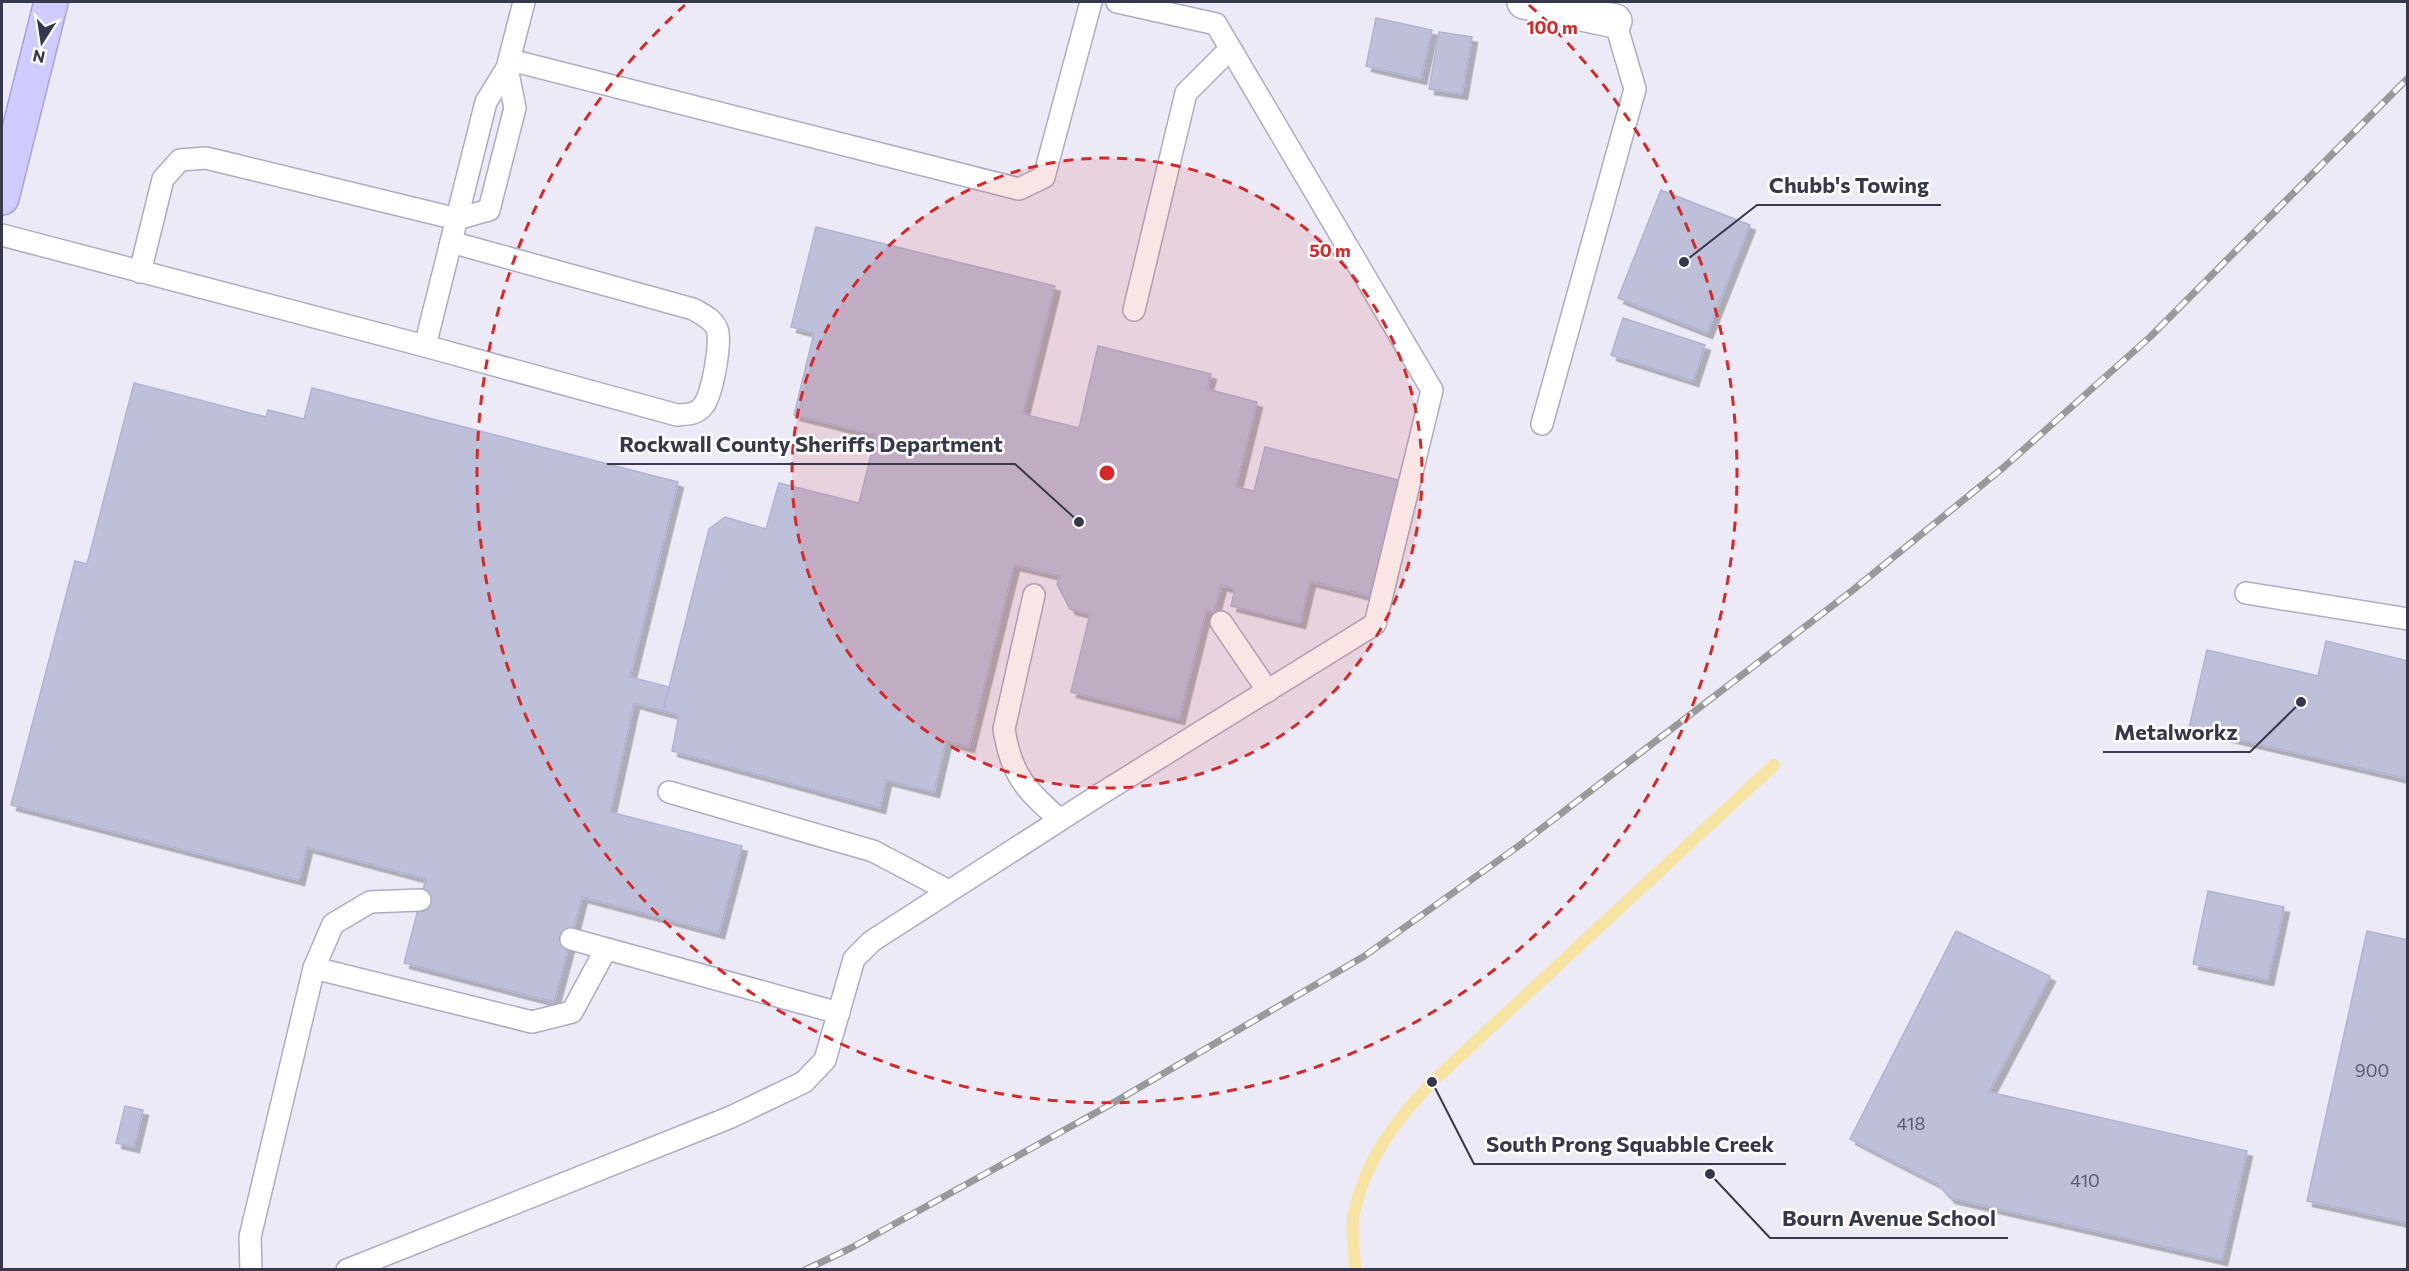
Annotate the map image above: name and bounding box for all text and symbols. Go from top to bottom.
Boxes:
north arrow [12,12,72,72]
text: 100 m [1526,16,1578,38]
text: N [31,47,47,68]
callout: Chubb's Towing [1757,165,1941,205]
text: Chubb's Towing [1769,171,1929,198]
text: 50 m [1309,239,1351,261]
callout: Rockwall County Sheriffs Department [607,424,1015,464]
text: Rockwall County Sheriffs Department [619,430,1003,457]
centre of rings [1097,463,1117,483]
callout: Metalworkz [2103,712,2250,752]
text: Metalworkz [2114,718,2238,745]
house number: 900 [2355,1059,2389,1081]
house number: 418 [1897,1112,1926,1134]
callout: South Prong Squabble Creek [1474,1124,1786,1164]
text: South Prong Squabble Creek [1486,1130,1774,1157]
house number: 410 [2070,1169,2100,1191]
callout: Bourn Avenue School [1770,1198,2008,1238]
text: Bourn Avenue School [1782,1204,1996,1231]

